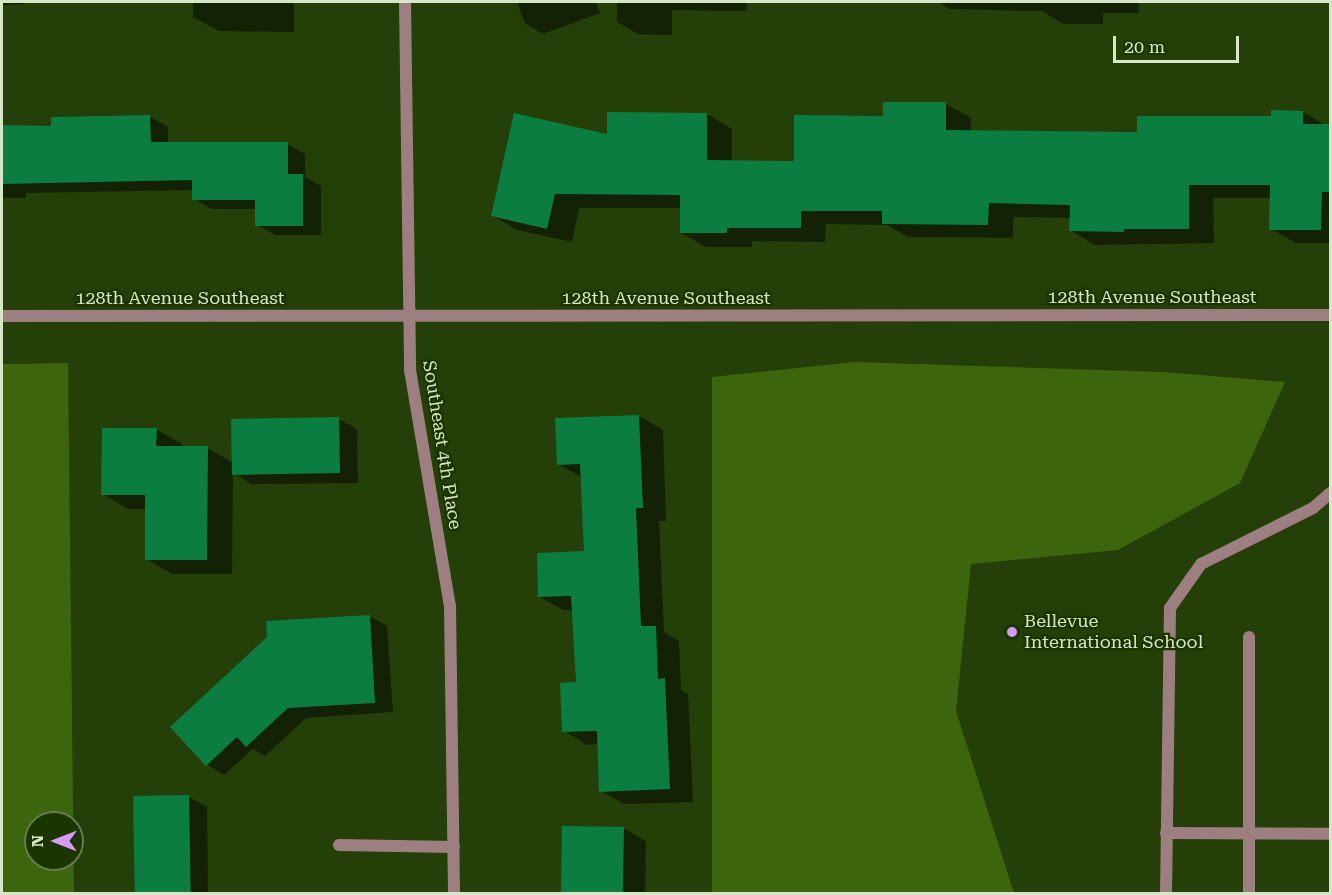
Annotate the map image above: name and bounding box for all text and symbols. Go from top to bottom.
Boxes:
scale bar [1116,24,1242,62]
text: 20 m [1124,36,1165,57]
street label: 128th Avenue Southeast [1047,286,1257,308]
street label: 128th Avenue Southeast [75,287,285,309]
street label: 128th Avenue Southeast [561,287,771,309]
street label: Southeast 4th Place [418,359,466,531]
place label: Bellevue International School [1024,611,1203,654]
marker: Bellevue International School [1005,625,1019,639]
north arrow [24,811,84,871]
text: N [28,835,47,847]

